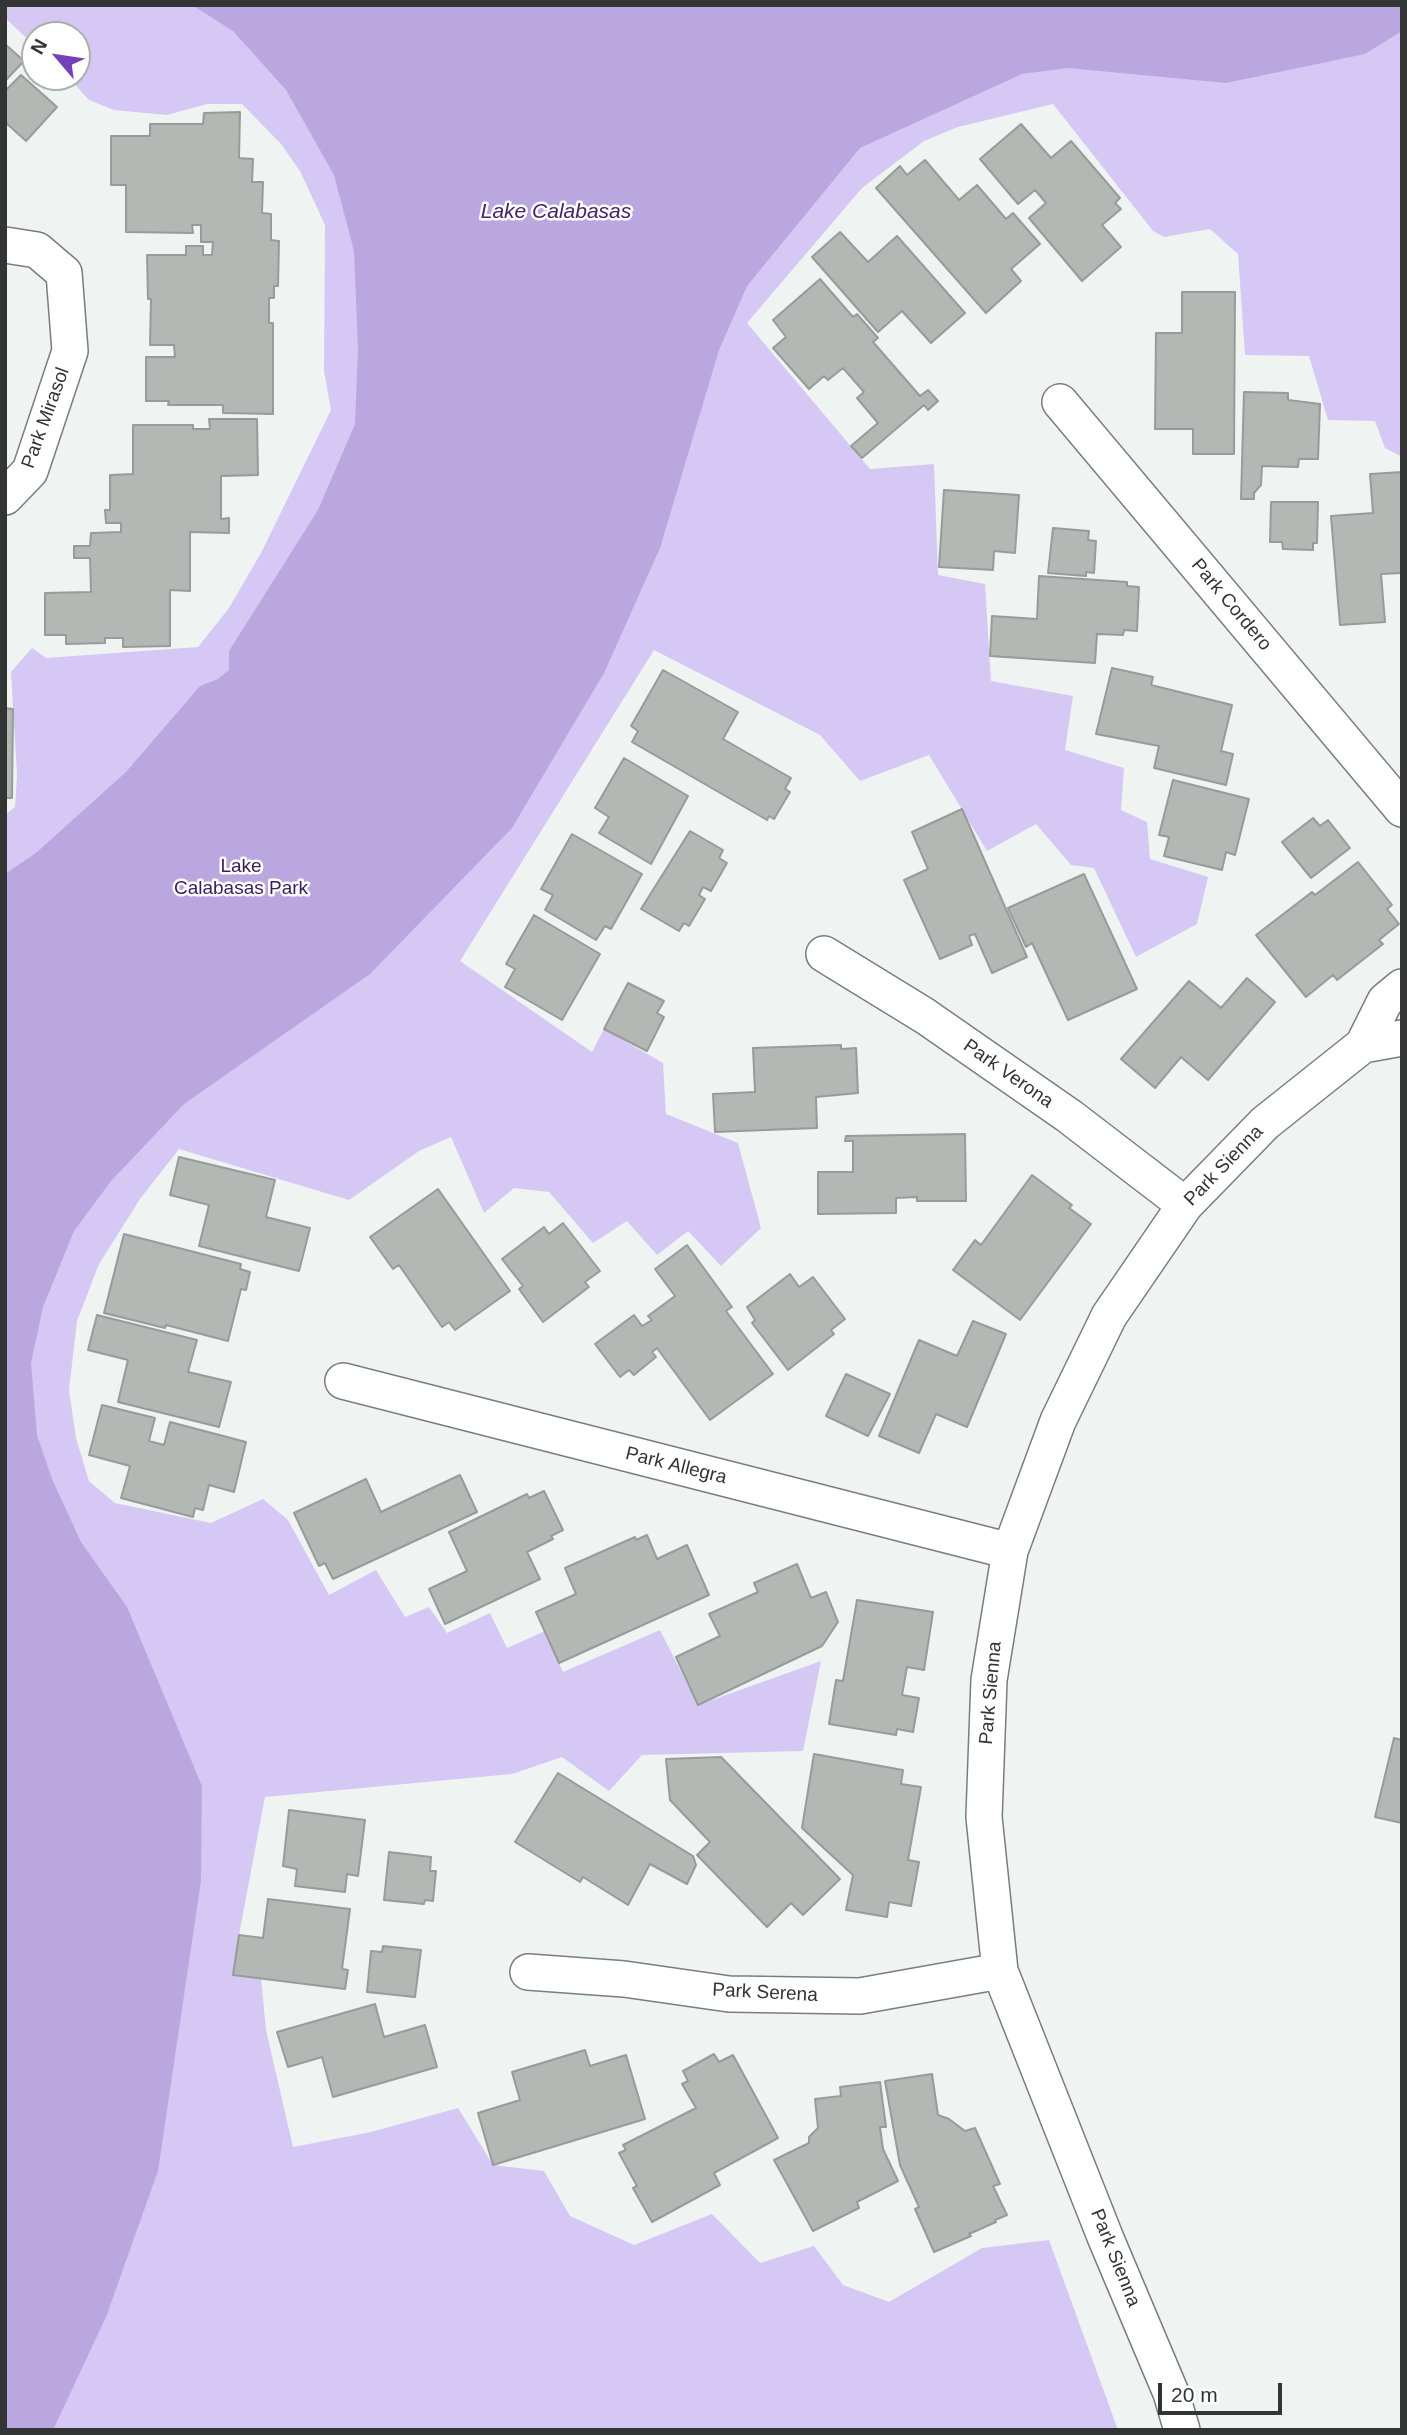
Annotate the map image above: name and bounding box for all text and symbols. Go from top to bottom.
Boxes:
north arrow [21,21,91,91]
text: N [26,35,51,58]
water label: Lake Calabasas [481,199,631,225]
street label: Park Mirasol [17,364,75,472]
street label: Park Cordero [1186,554,1276,656]
park label: Lake Calabasas Park [174,856,308,900]
street label: Park Verona [959,1035,1057,1113]
street label: Park Sienna [1180,1121,1268,1211]
street label: Park Allegra [623,1442,729,1490]
street label: Park Sienna [975,1640,1007,1746]
street label: Park Serena [712,1979,818,2007]
street label: Park Sienna [1085,2206,1145,2310]
scale bar [1162,2368,1286,2412]
text: 20 m [1171,2383,1218,2406]

